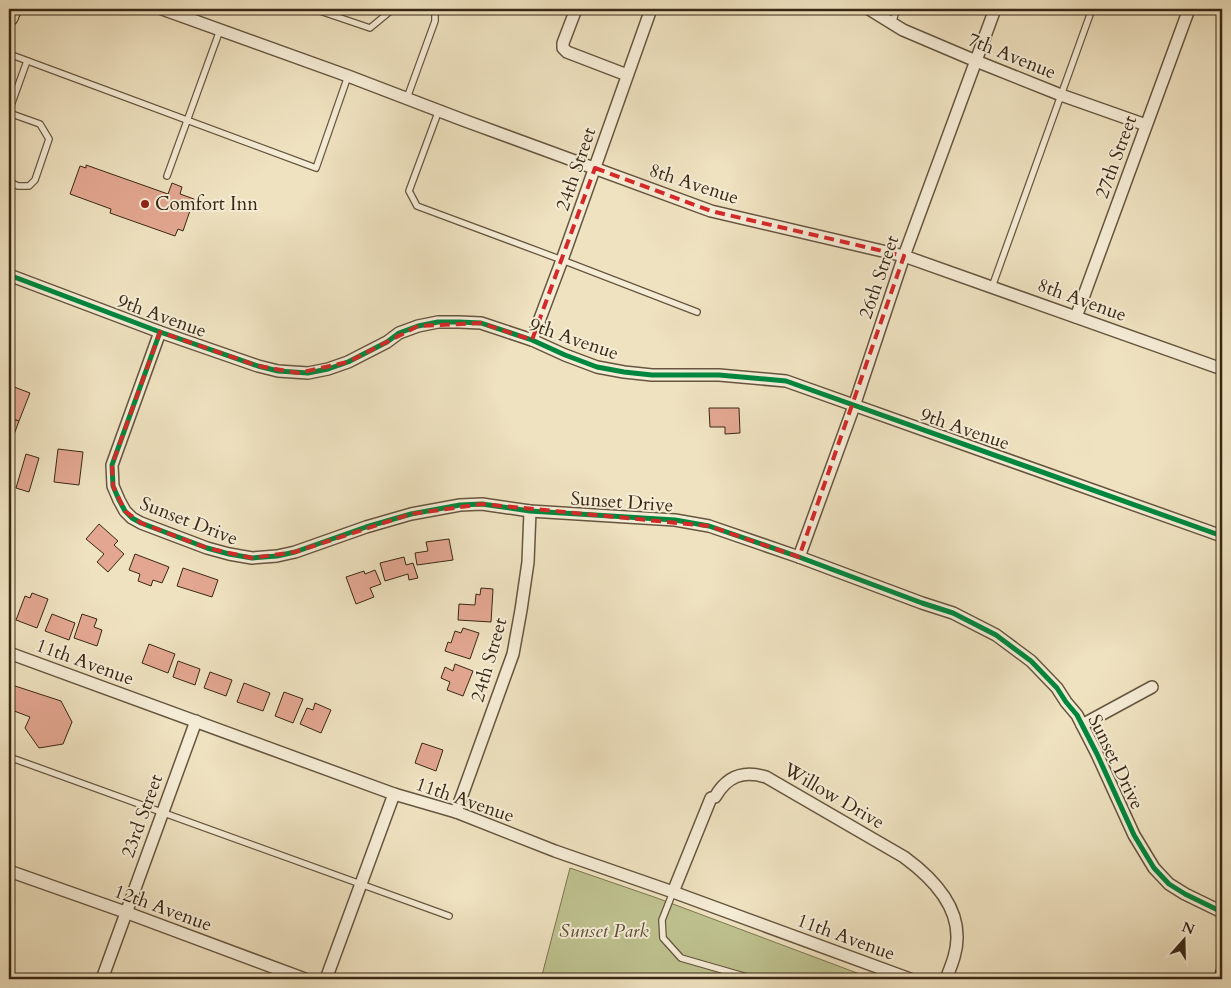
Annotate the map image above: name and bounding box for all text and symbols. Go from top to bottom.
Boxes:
street label: 7th Avenue [964,27,1060,85]
street label: 27th Street [1089,112,1143,202]
street label: 24th Street [550,124,602,214]
street label: 8th Avenue [646,157,742,211]
place label: Comfort Inn [155,191,258,217]
marker: Comfort Inn [139,198,151,210]
street label: 26th Street [853,232,905,322]
street label: 8th Avenue [1034,272,1130,328]
street label: 9th Avenue [114,288,210,344]
street label: 9th Avenue [526,312,622,366]
street label: 9th Avenue [917,402,1013,456]
street label: Sunset Drive [570,485,674,519]
street label: Sunset Drive [136,490,242,552]
street label: 24th Street [465,615,513,705]
street label: 11th Avenue [32,632,138,692]
street label: Sunset Drive [1082,710,1150,814]
street label: Willow Drive [778,756,889,835]
street label: 23rd Street [115,771,169,861]
street label: 11th Avenue [412,771,518,829]
street label: 12th Avenue [110,878,216,938]
street label: 11th Avenue [793,907,899,967]
north arrow [1158,916,1208,966]
text: N [1179,917,1197,939]
park label: Sunset Park [559,918,649,944]

